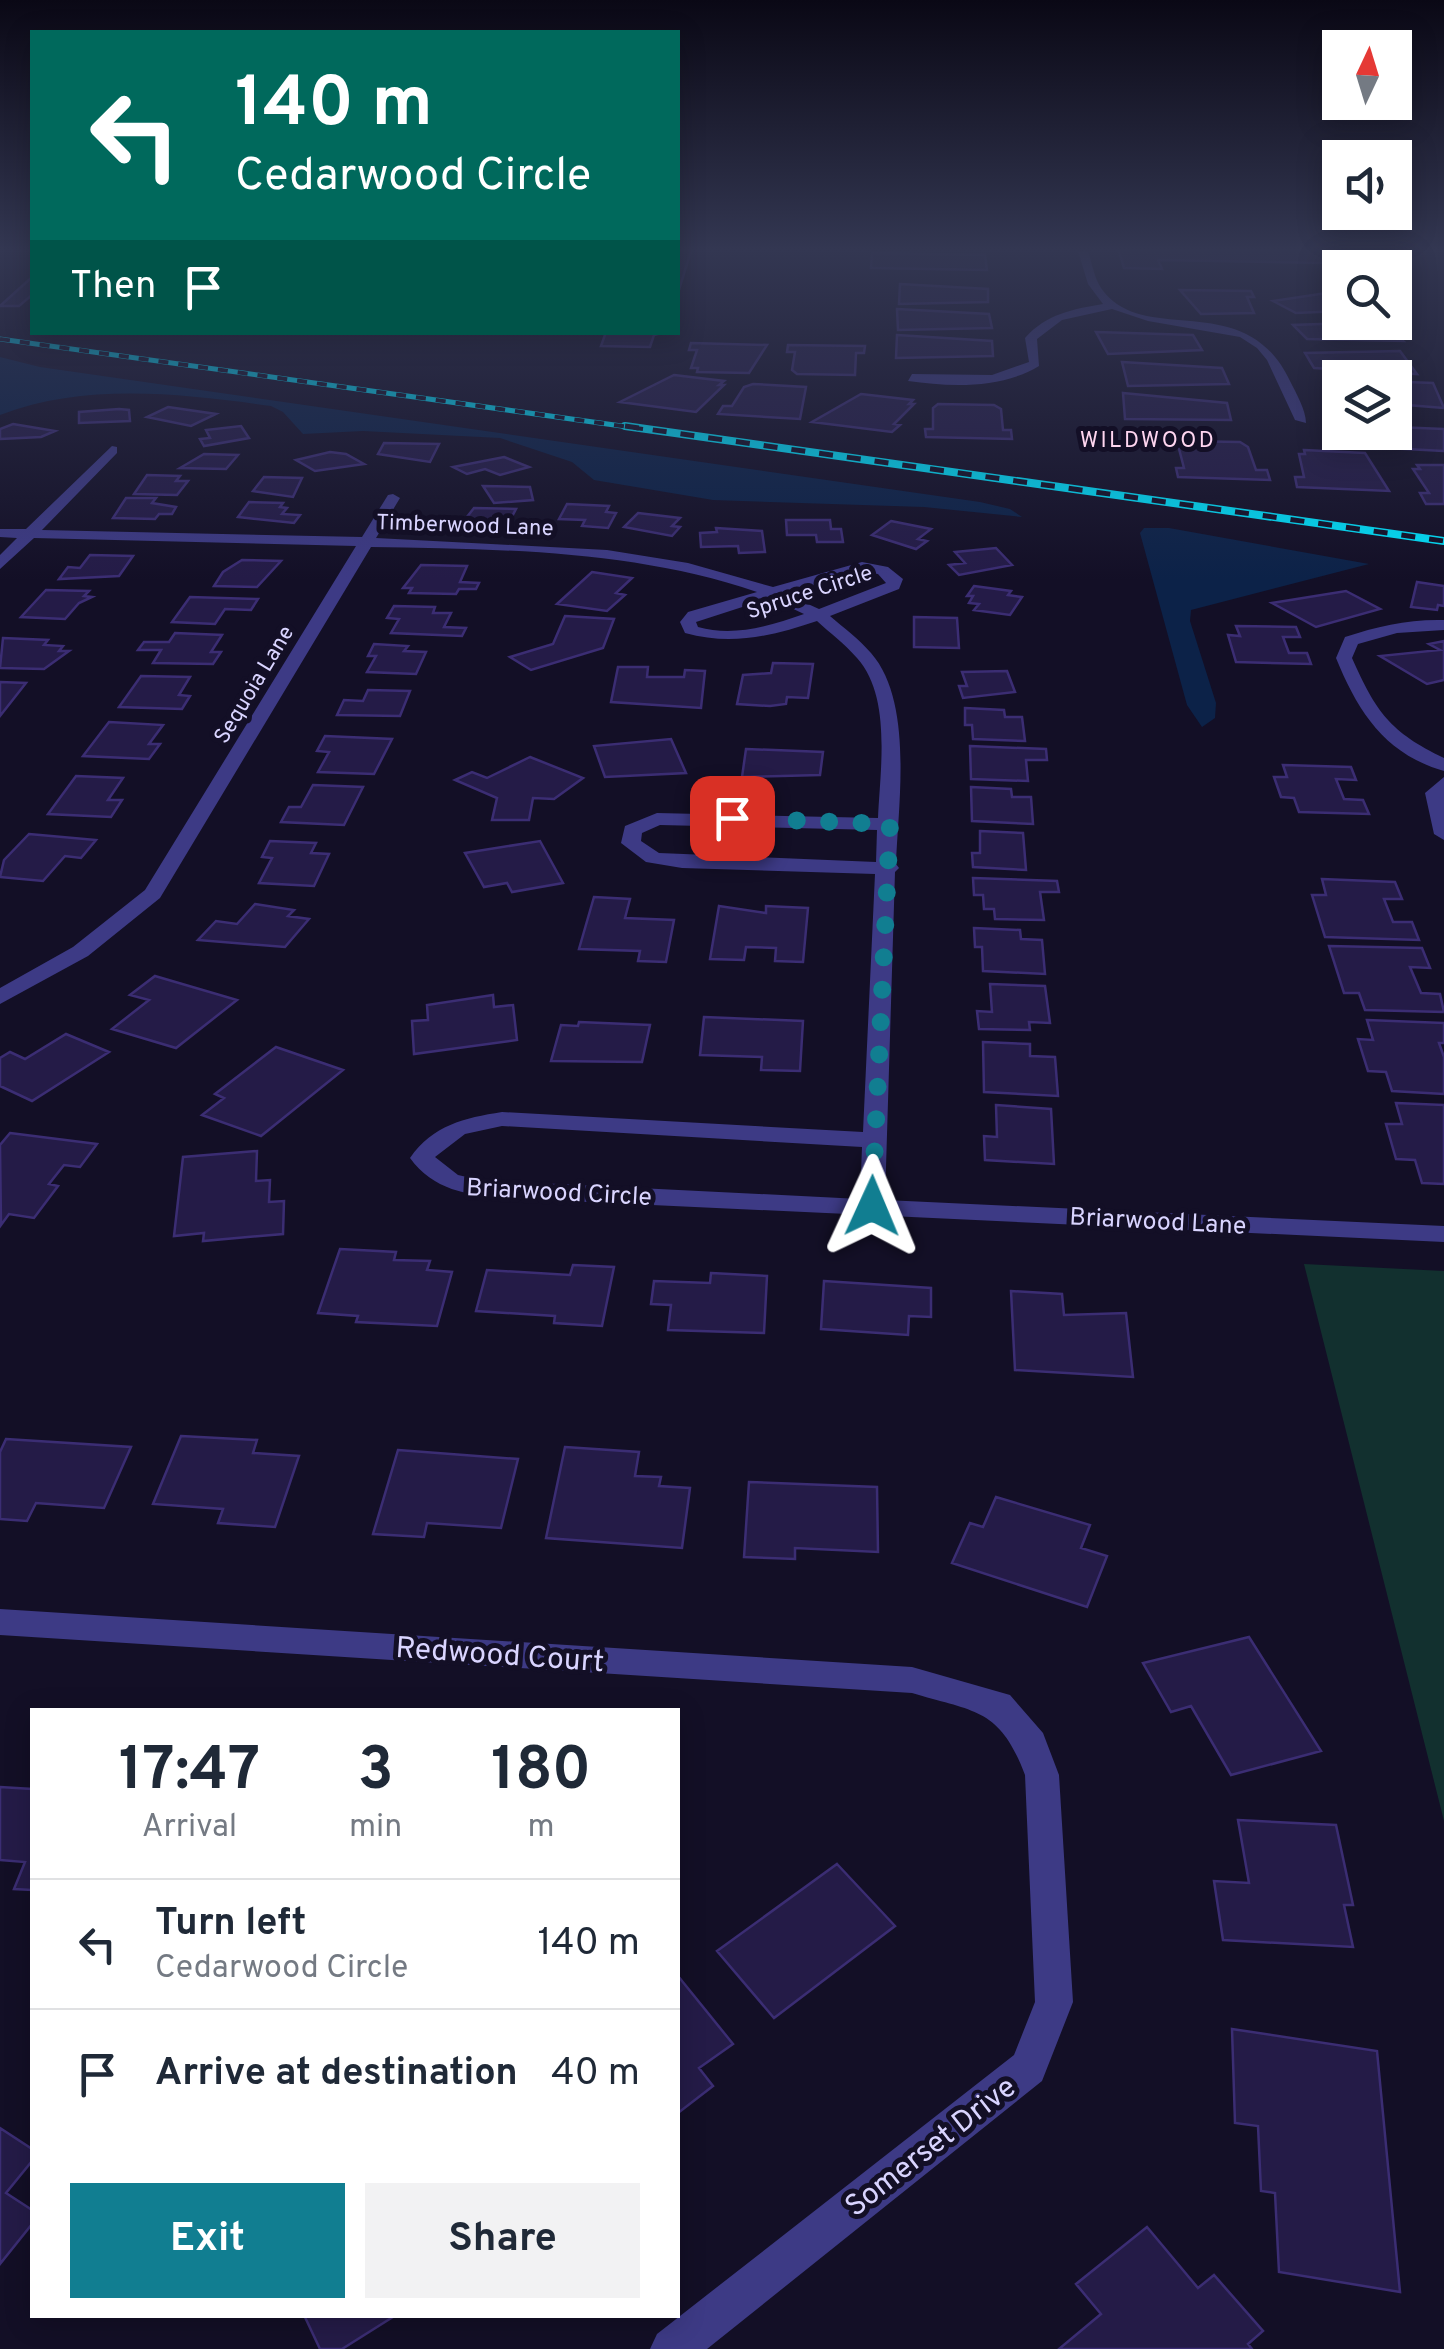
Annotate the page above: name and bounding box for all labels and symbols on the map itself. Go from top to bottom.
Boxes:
north arrow [1322,30,1412,120]
district label: WILDWOOD [1080,428,1216,455]
street label: Timberwood Lane [376,510,554,543]
street label: Spruce Circle [743,560,876,626]
street label: Sequoia Lane [209,621,301,749]
pin [690,776,775,861]
position arrow [820,1154,924,1258]
street label: Briarwood Circle [465,1173,653,1215]
street label: Briarwood Lane [1069,1202,1247,1244]
street label: Redwood Court [394,1631,605,1682]
street label: Somerset Drive [839,2070,1024,2226]

